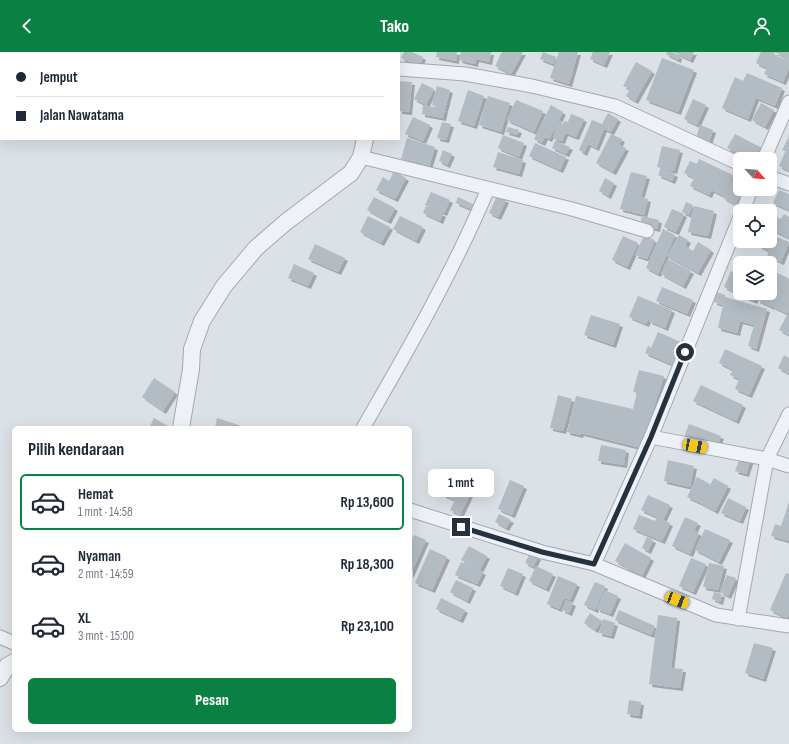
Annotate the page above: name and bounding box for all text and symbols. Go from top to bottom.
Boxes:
icon: back [16,15,38,37]
icon: person [751,15,773,37]
text: Tako [380,16,409,37]
text: Jemput [40,68,78,87]
text: Jalan Nawatama [40,106,124,125]
north arrow [733,152,777,196]
map controls [733,152,777,300]
button: locate [733,204,777,248]
button: layers [733,256,777,300]
route start [676,343,694,361]
car [682,438,708,454]
text: Pilih kendaraan [28,439,124,460]
callout: 1 mnt [428,469,494,497]
text: 1 mnt [448,475,474,491]
icon: car [30,484,66,520]
text: Hemat [78,485,113,504]
text: Rp 13,600 [341,493,394,512]
text: 1 mnt · 14:58 [78,504,133,520]
route end [452,518,470,536]
icon: car [30,546,66,582]
text: Nyaman [78,547,121,566]
text: Rp 18,300 [340,555,394,574]
text: 2 mnt · 14:59 [78,566,134,582]
car [664,590,690,610]
icon: car [30,608,66,644]
text: XL [78,609,91,628]
text: Rp 23,100 [341,617,394,636]
text: 3 mnt · 15:00 [78,628,134,644]
button: Pesan [28,678,396,724]

